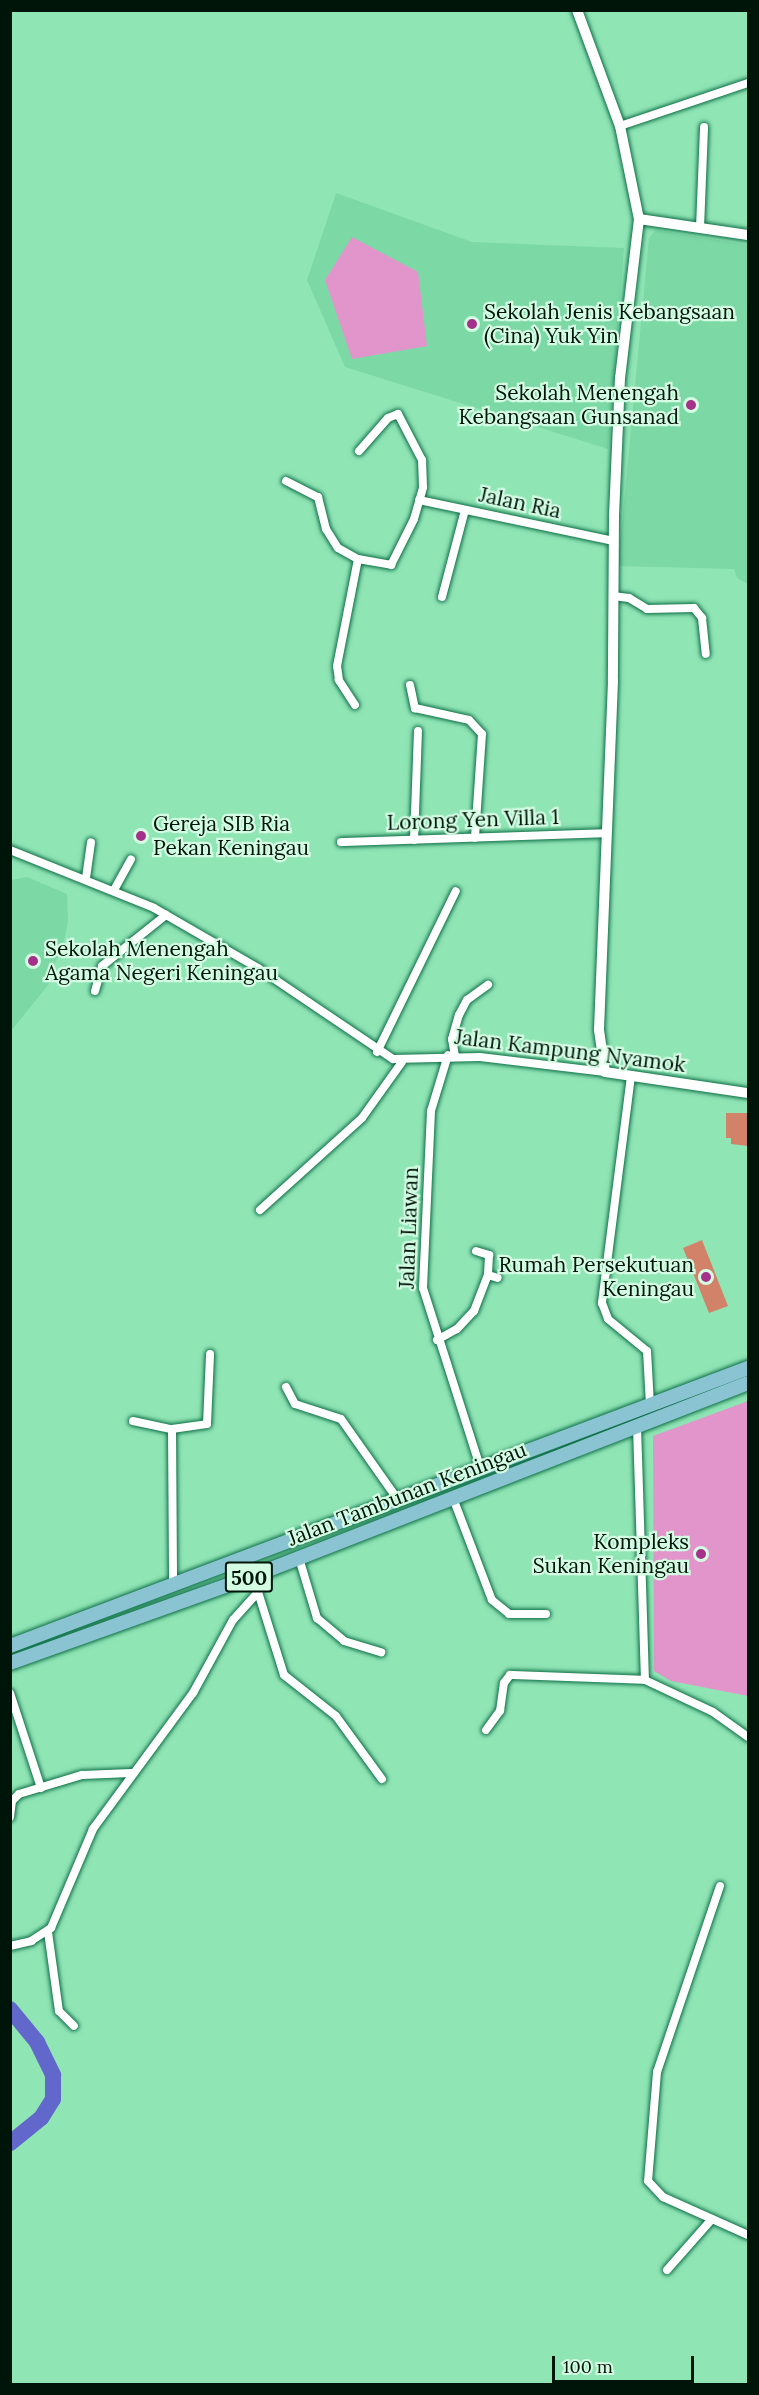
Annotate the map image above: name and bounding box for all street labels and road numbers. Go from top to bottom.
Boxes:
street label: Jalan Ria [477,482,563,524]
street label: Lorong Yen Villa 1 [387,804,559,836]
street label: Jalan Kampung Nyamok [453,1024,687,1078]
street label: Jalan Liawan [394,1167,424,1289]
street label: Jalan Tambunan Keningau [284,1437,530,1551]
road number: 500 [224,1560,274,1594]

